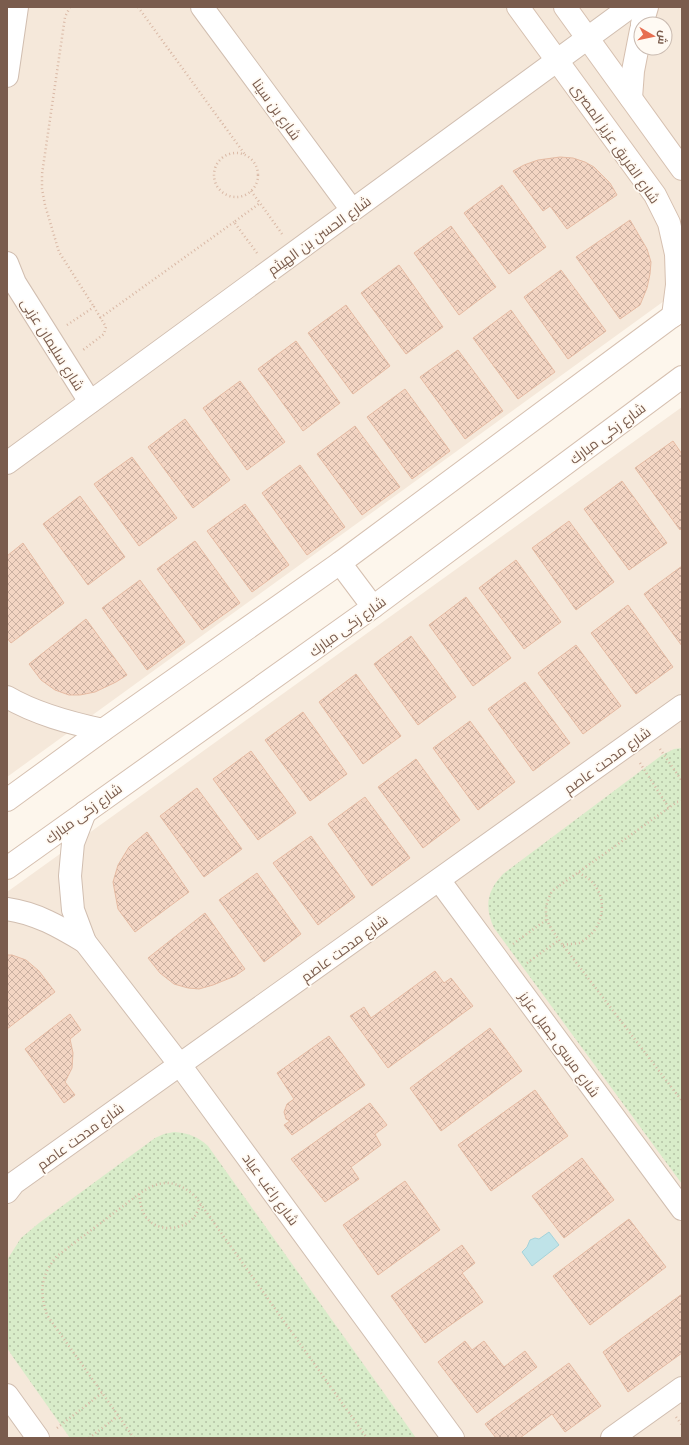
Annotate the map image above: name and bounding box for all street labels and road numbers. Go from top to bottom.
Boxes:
street label: شارع بن سينا [248,75,305,144]
street label: شارع الفريق عزيز المصرى [567,80,664,207]
street label: شارع الحسن بن الهيثم [264,192,375,280]
street label: شارع سليمان عزبى [17,295,88,394]
street label: شارع زكى مبارك [566,399,649,468]
street label: شارع زكى مبارك [305,592,389,660]
street label: شارع مدحت عاصم [560,723,655,799]
street label: شارع زكى مبارك [41,779,125,847]
street label: شارع مدحت عاصم [297,911,392,987]
street label: شارع مرسى جميل عزيز [515,987,604,1101]
street label: شارع مدحت عاصم [33,1099,128,1175]
street label: شارع راغب عياد [238,1150,303,1229]

